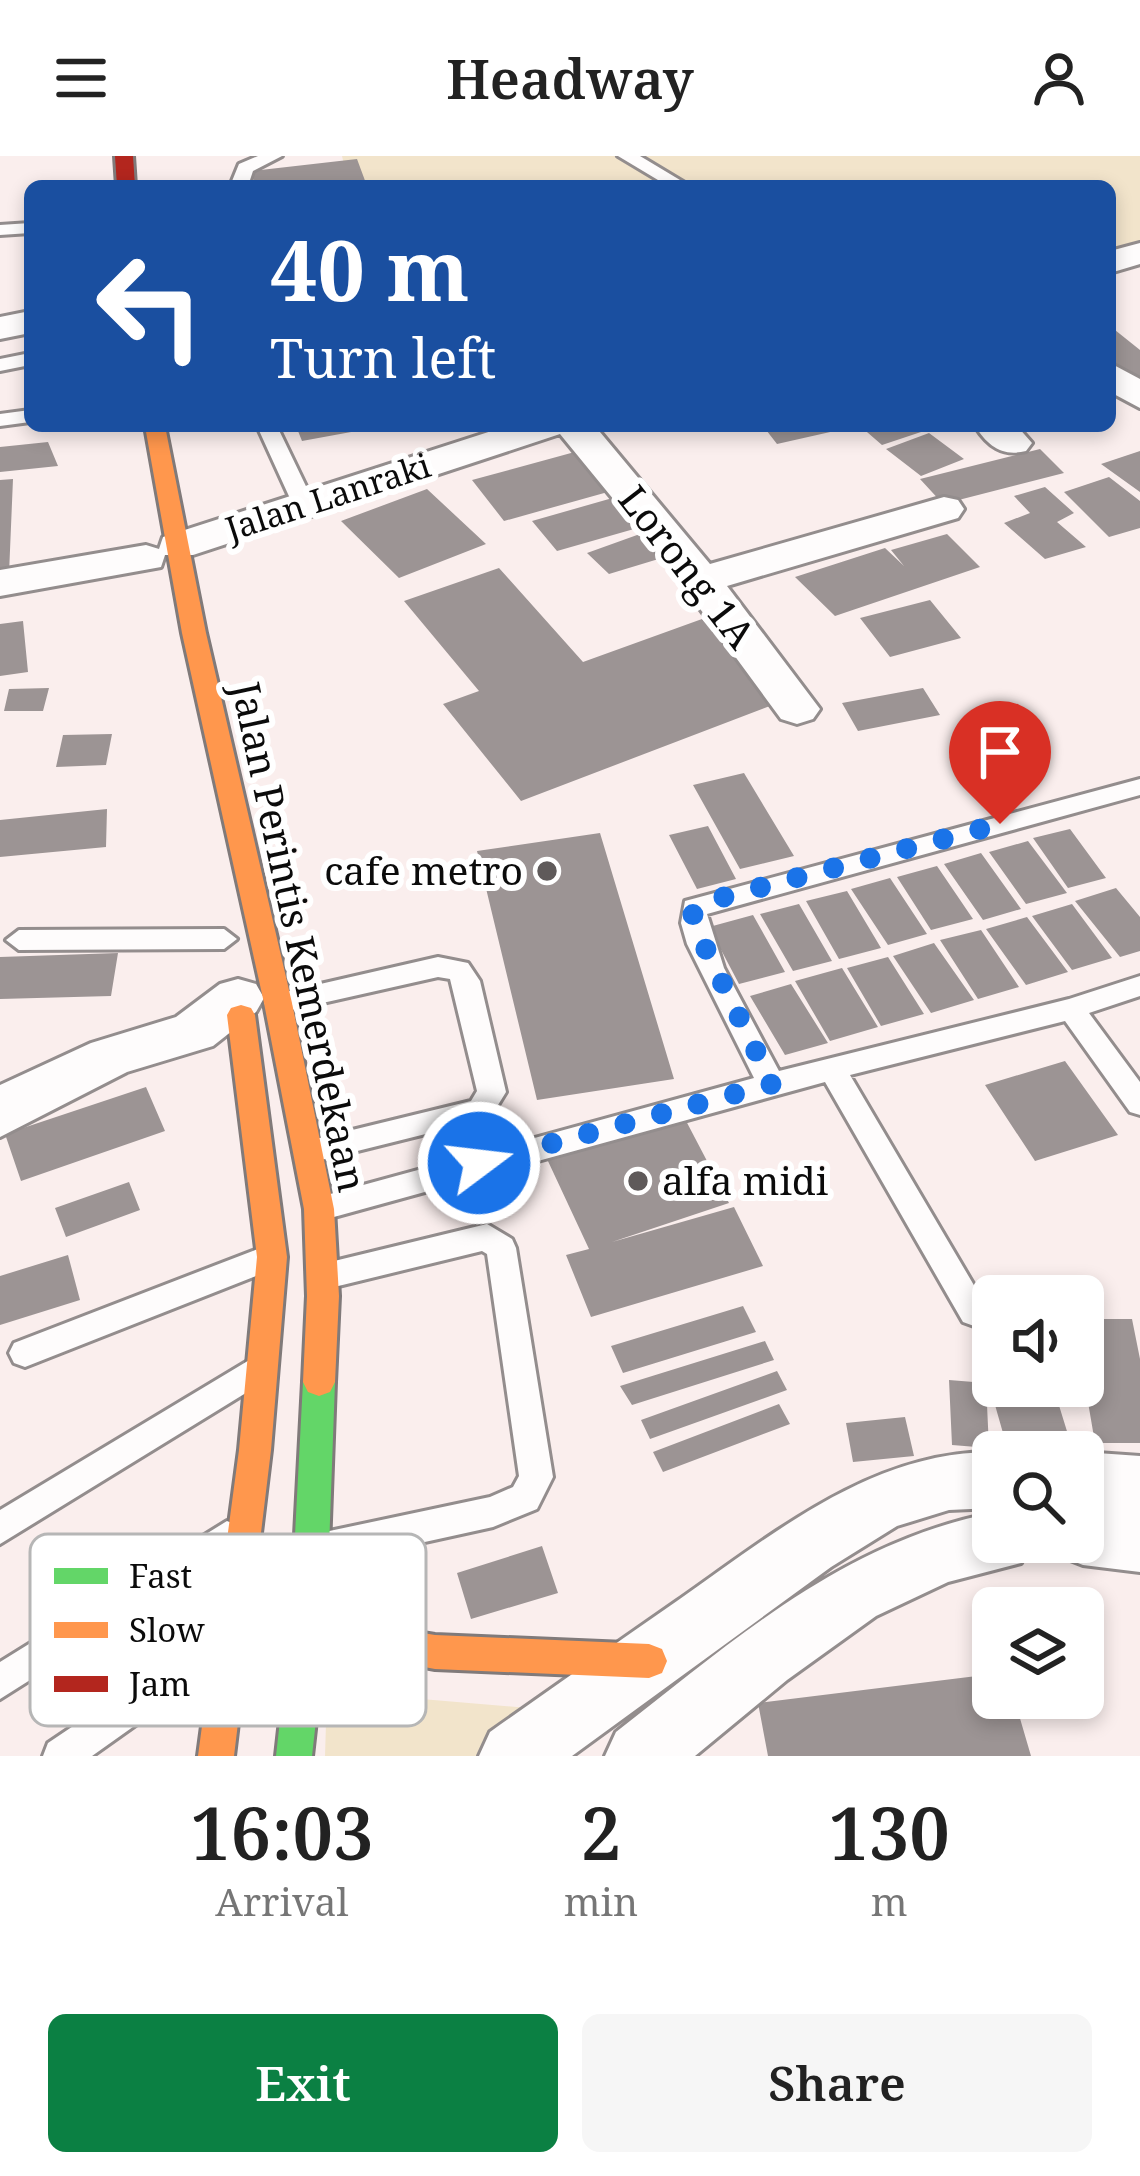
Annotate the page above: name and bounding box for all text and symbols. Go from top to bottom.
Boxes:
text: Headway [446,41,694,115]
icon: menu [48,45,114,111]
icon: person [1026,45,1092,111]
text: 40 m [270,211,470,326]
icon: left [72,228,228,384]
text: Turn left [270,320,496,394]
street label: Jalan Lanraki [219,442,436,551]
street label: Lorong 1A [608,474,769,659]
street label: Jalan Perintis Kemerdekaan [220,676,380,1196]
pin [949,701,1051,824]
icon: arrive [967,719,1033,785]
place label: cafe metro [324,843,523,896]
marker: cafe metro [534,858,560,884]
position arrow [416,1100,542,1226]
place label: alfa midi [662,1153,828,1206]
marker: alfa midi [625,1168,651,1194]
map controls [972,1275,1104,1719]
button: sound [972,1275,1104,1407]
button: search [972,1431,1104,1563]
legend [30,1534,426,1726]
text: Fast [129,1553,192,1598]
button: layers [972,1587,1104,1719]
text: Slow [129,1607,205,1652]
text: Jam [128,1661,191,1706]
text: 16:03 [190,1783,374,1881]
text: 2 [581,1783,621,1881]
text: 130 [828,1783,950,1881]
text: Arrival [215,1874,349,1927]
text: min [564,1874,638,1927]
text: m [871,1874,908,1927]
button: Exit [48,2014,558,2152]
button: Share [582,2014,1092,2152]

